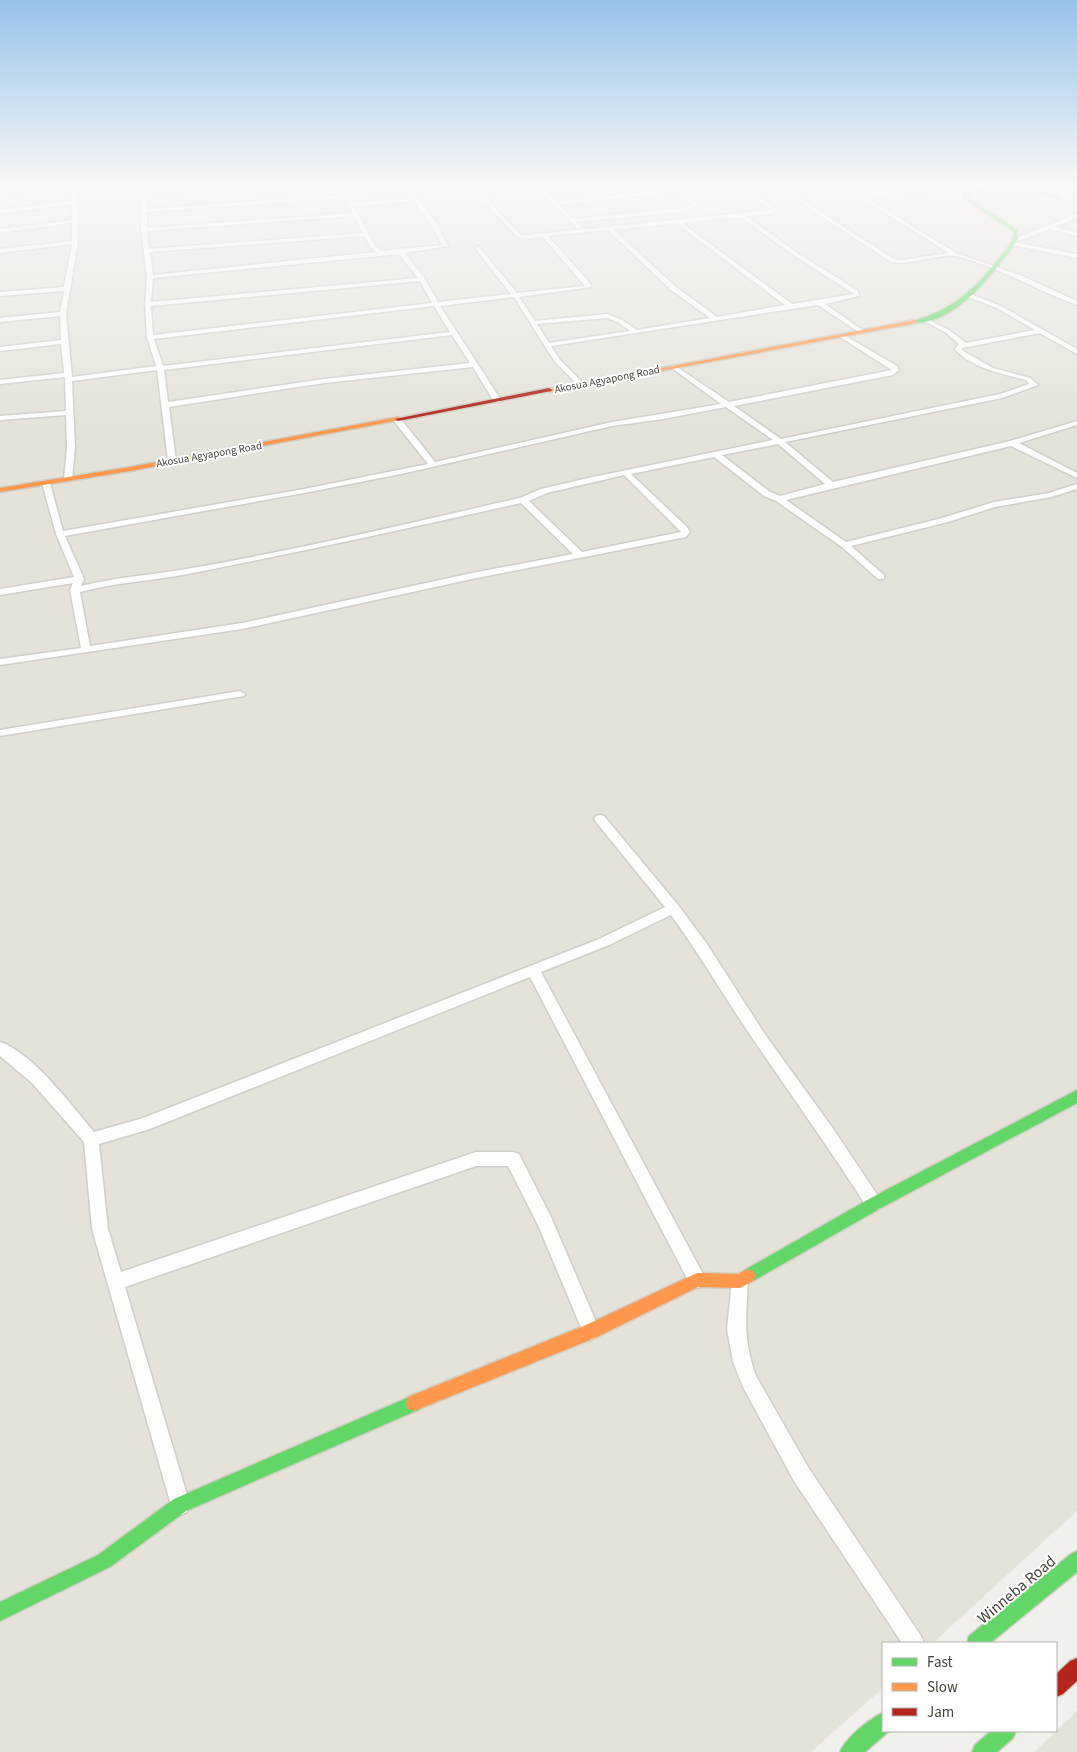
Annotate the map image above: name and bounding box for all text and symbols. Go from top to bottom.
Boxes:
street label: Akosua Agyapong Road [553,362,661,397]
street label: Akosua Agyapong Road [155,438,263,471]
street label: Winneba Road [973,1550,1061,1629]
legend [882,1642,1057,1732]
text: Fast [927,1652,953,1673]
text: Slow [927,1677,958,1698]
text: Jam [927,1702,954,1723]

